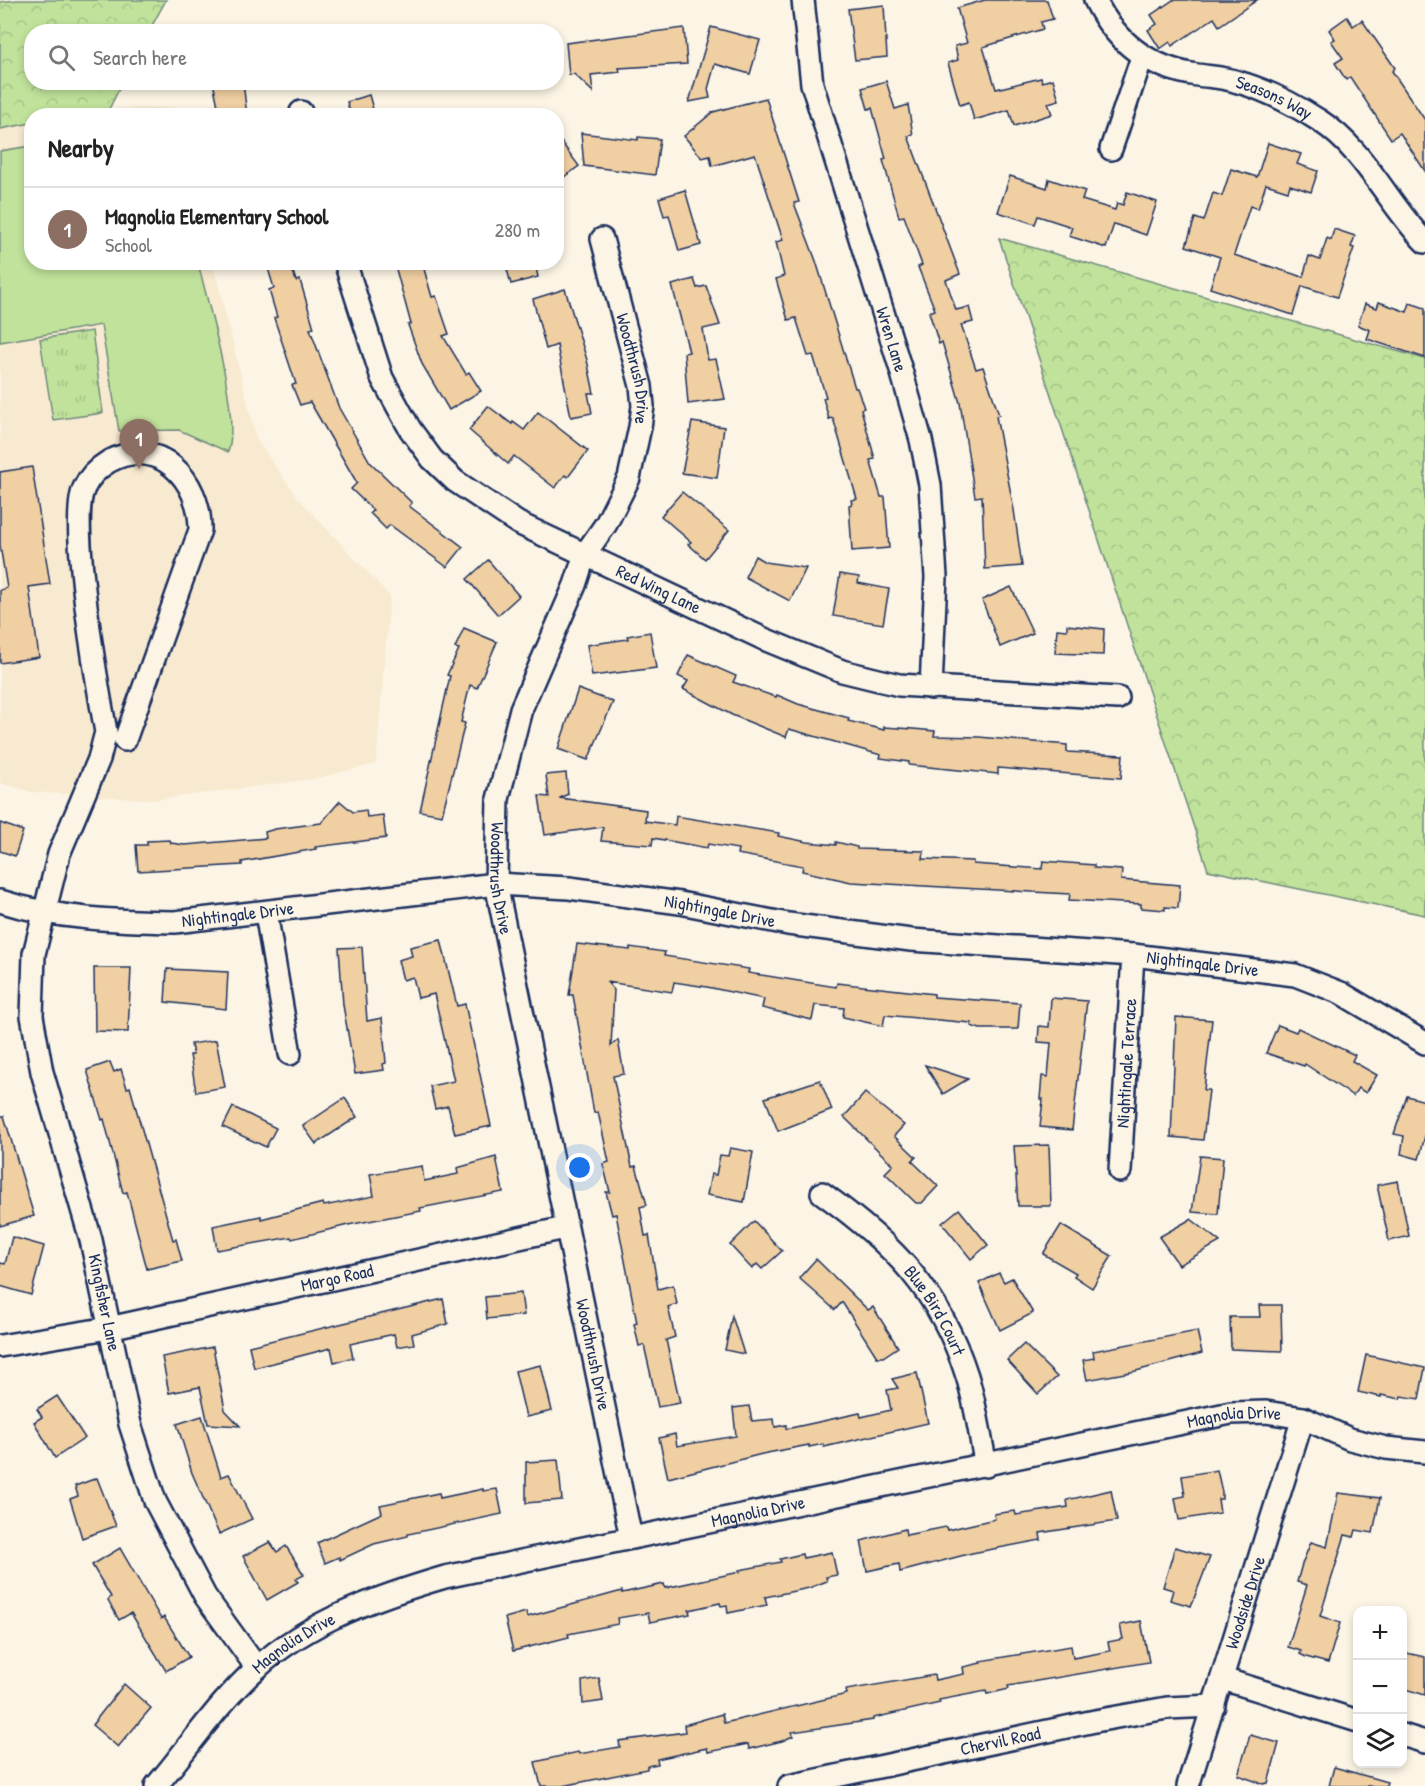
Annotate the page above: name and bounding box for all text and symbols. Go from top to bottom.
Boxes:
search box [24,24,564,90]
icon: search [45,41,78,74]
text: Search here [93,42,187,72]
street label: Seasons Way [1233,69,1318,126]
text: Nearby [48,130,114,165]
text: Magnolia Elementary School [105,201,328,231]
text: 1 [64,216,71,243]
text: 280 m [495,216,540,243]
text: School [105,231,152,258]
street label: Wren Lane [870,304,914,375]
street label: Woodthrush Drive [610,311,656,426]
pin: 1 [120,420,158,469]
street label: Red Wing Lane [612,558,705,620]
street label: Woodthrush Drive [484,822,519,937]
street label: Nightingale Drive [663,888,778,933]
street label: Nightingale Drive [180,895,295,933]
street label: Nightingale Drive [1145,944,1260,982]
street label: Nightingale Terrace [1110,998,1142,1129]
your location [565,1153,594,1182]
street label: Kingfisher Lane [82,1252,127,1353]
street label: Margo Road [298,1257,376,1298]
street label: Blue Bird Court [899,1260,972,1360]
street label: Woodthrush Drive [570,1297,617,1413]
street label: Magnolia Drive [1185,1399,1283,1434]
street label: Magnolia Drive [709,1489,807,1533]
street label: Woodside Drive [1219,1553,1271,1652]
street label: Magnolia Drive [246,1606,339,1679]
map controls [1353,1606,1407,1768]
button: + [1353,1606,1407,1660]
button: − [1353,1660,1407,1714]
button: layers [1353,1714,1407,1768]
street label: Chervil Road [958,1720,1043,1761]

